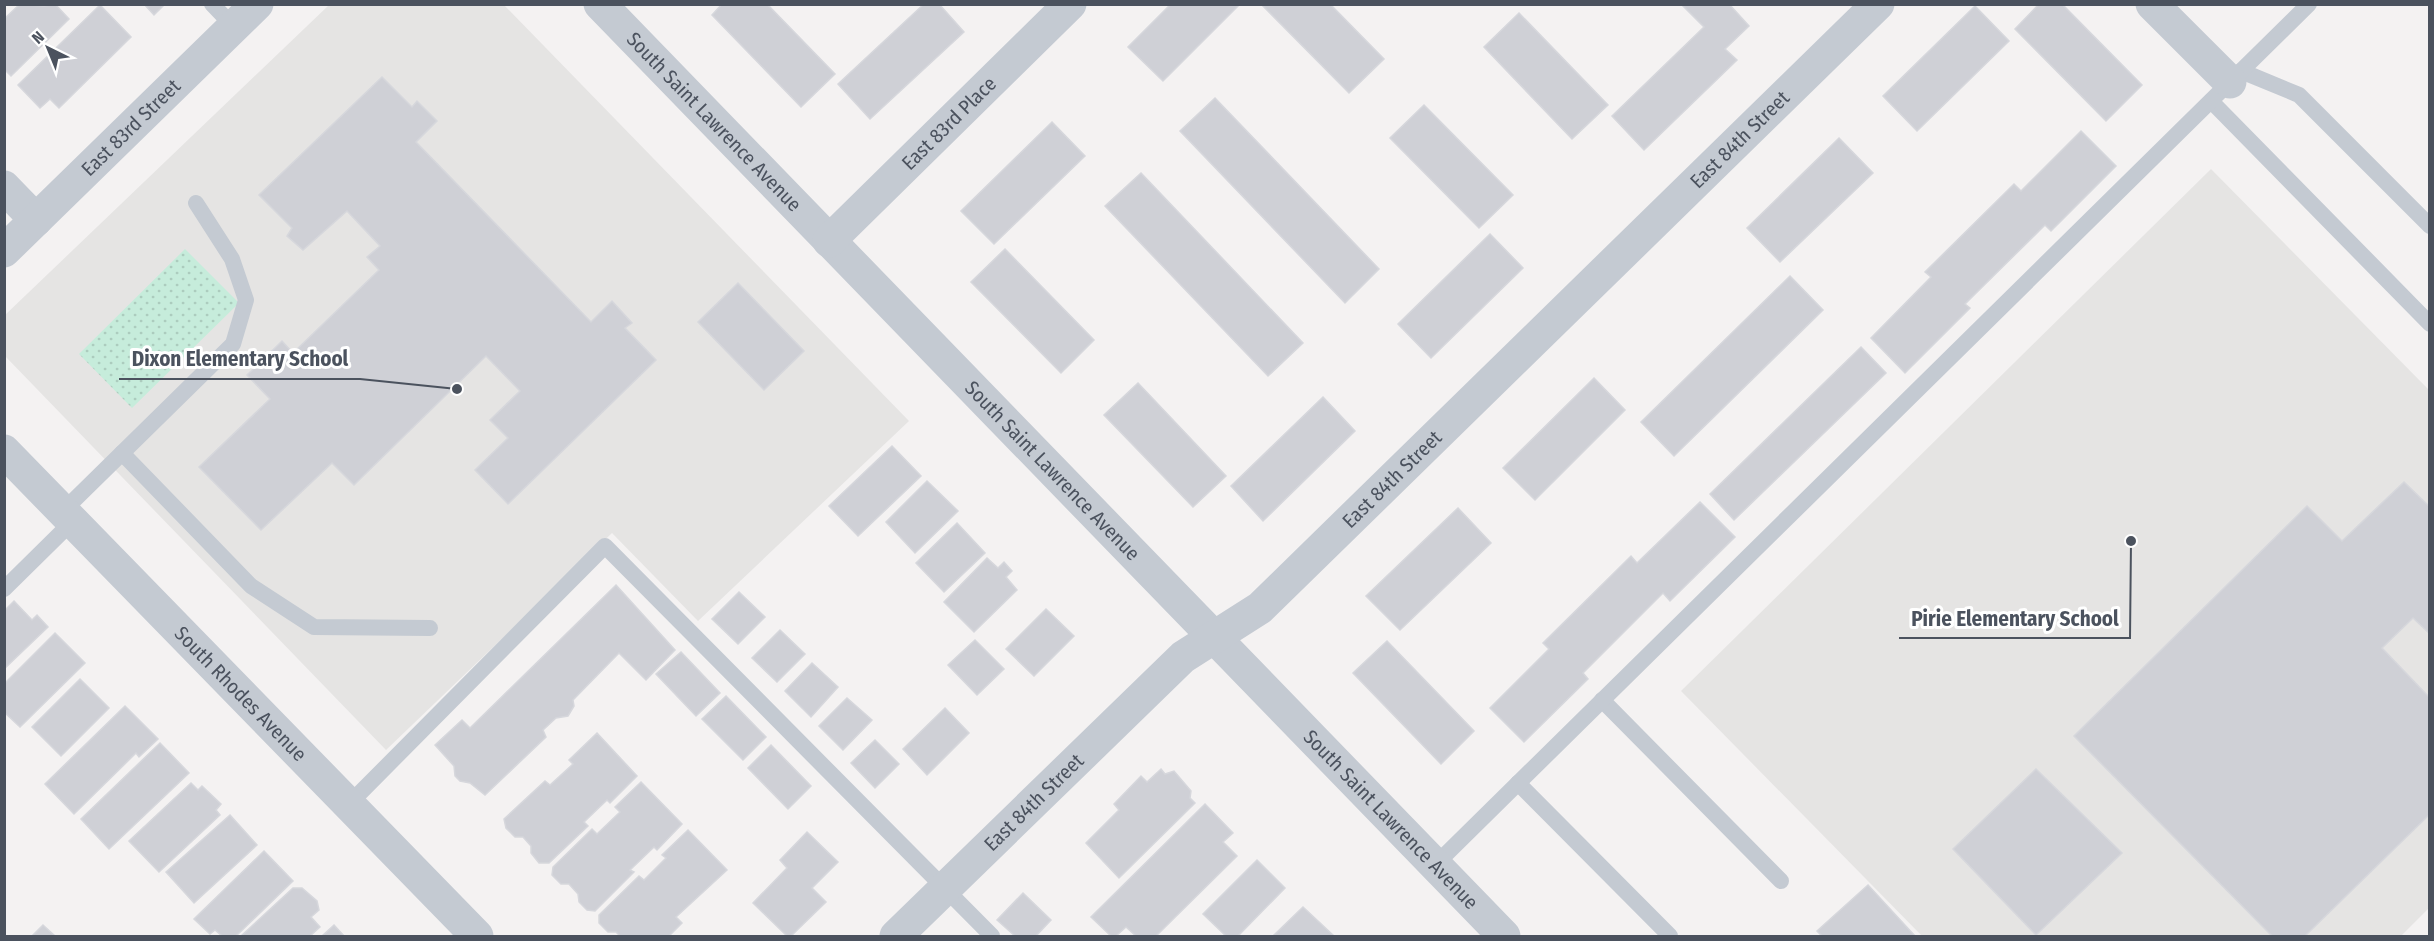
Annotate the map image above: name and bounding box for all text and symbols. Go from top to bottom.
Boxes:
north arrow [18,18,78,78]
text: N [28,27,48,48]
street label: South Saint Lawrence Avenue [622,27,807,216]
street label: East 83rd Place [897,72,1001,175]
street label: East 83rd Street [76,73,185,181]
street label: East 84th Street [1685,85,1794,193]
callout: Dixon Elementary School [119,340,360,379]
text: Dixon Elementary School [132,346,349,372]
street label: South Saint Lawrence Avenue [960,376,1145,565]
street label: East 84th Street [1337,425,1447,533]
callout: Pirie Elementary School [1899,599,2130,638]
text: Pirie Elementary School [1911,606,2119,632]
street label: South Rhodes Avenue [170,621,312,766]
street label: South Saint Lawrence Avenue [1299,725,1483,914]
street label: East 84th Street [979,748,1089,856]

